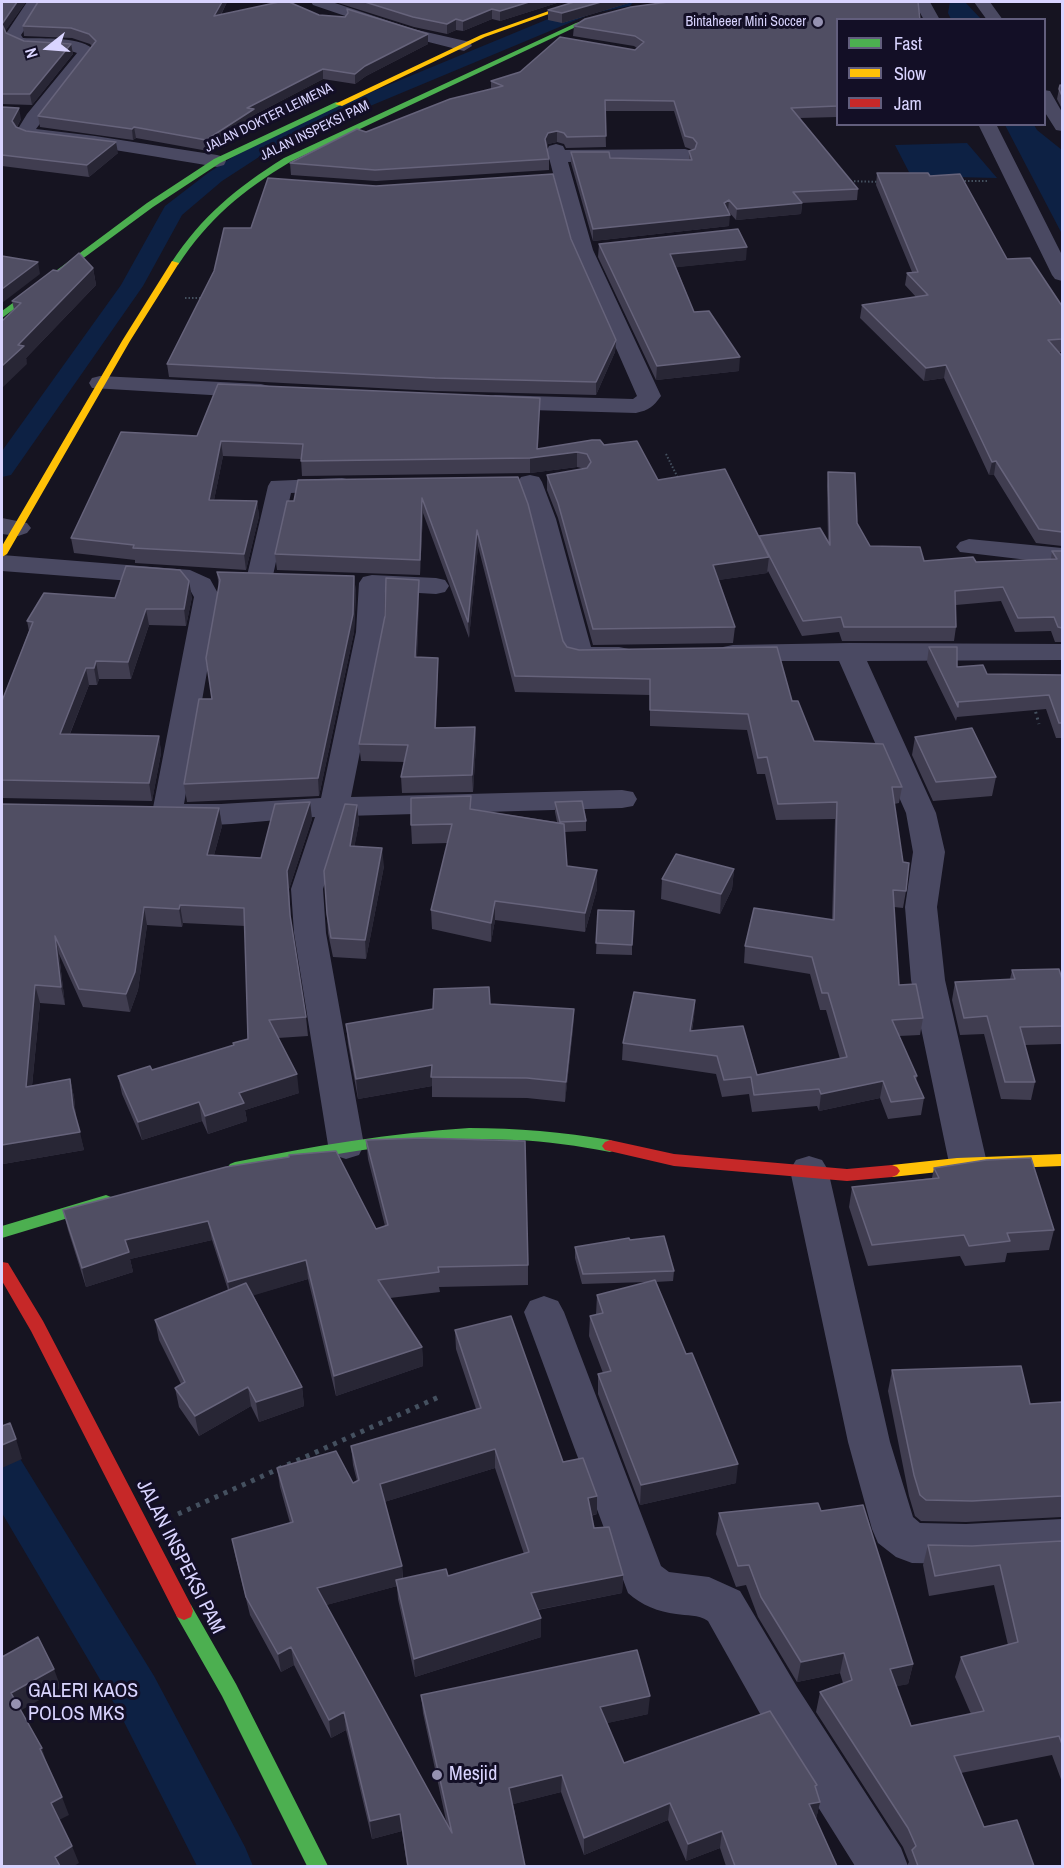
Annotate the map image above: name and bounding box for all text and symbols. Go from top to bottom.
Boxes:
place label: Bintaheeer Mini Soccer [685,14,806,30]
marker: Bintaheeer Mini Soccer [811,15,825,29]
north arrow [18,18,78,78]
legend [836,18,1046,126]
text: Fast [894,31,922,56]
text: N [19,46,43,61]
text: Slow [894,61,926,86]
street label: JALAN DOKTER LEIMENA [202,80,336,156]
text: Jam [894,91,922,116]
street label: JALAN INSPEKSI PAM [258,97,372,165]
street label: JALAN INSPEKSI PAM [131,1476,229,1638]
place label: GALERI KAOS POLOS MKS [28,1680,138,1727]
marker: GALERI KAOS POLOS MKS [9,1697,23,1711]
place label: Mesjid [449,1763,497,1787]
marker: Mesjid [430,1768,444,1782]

